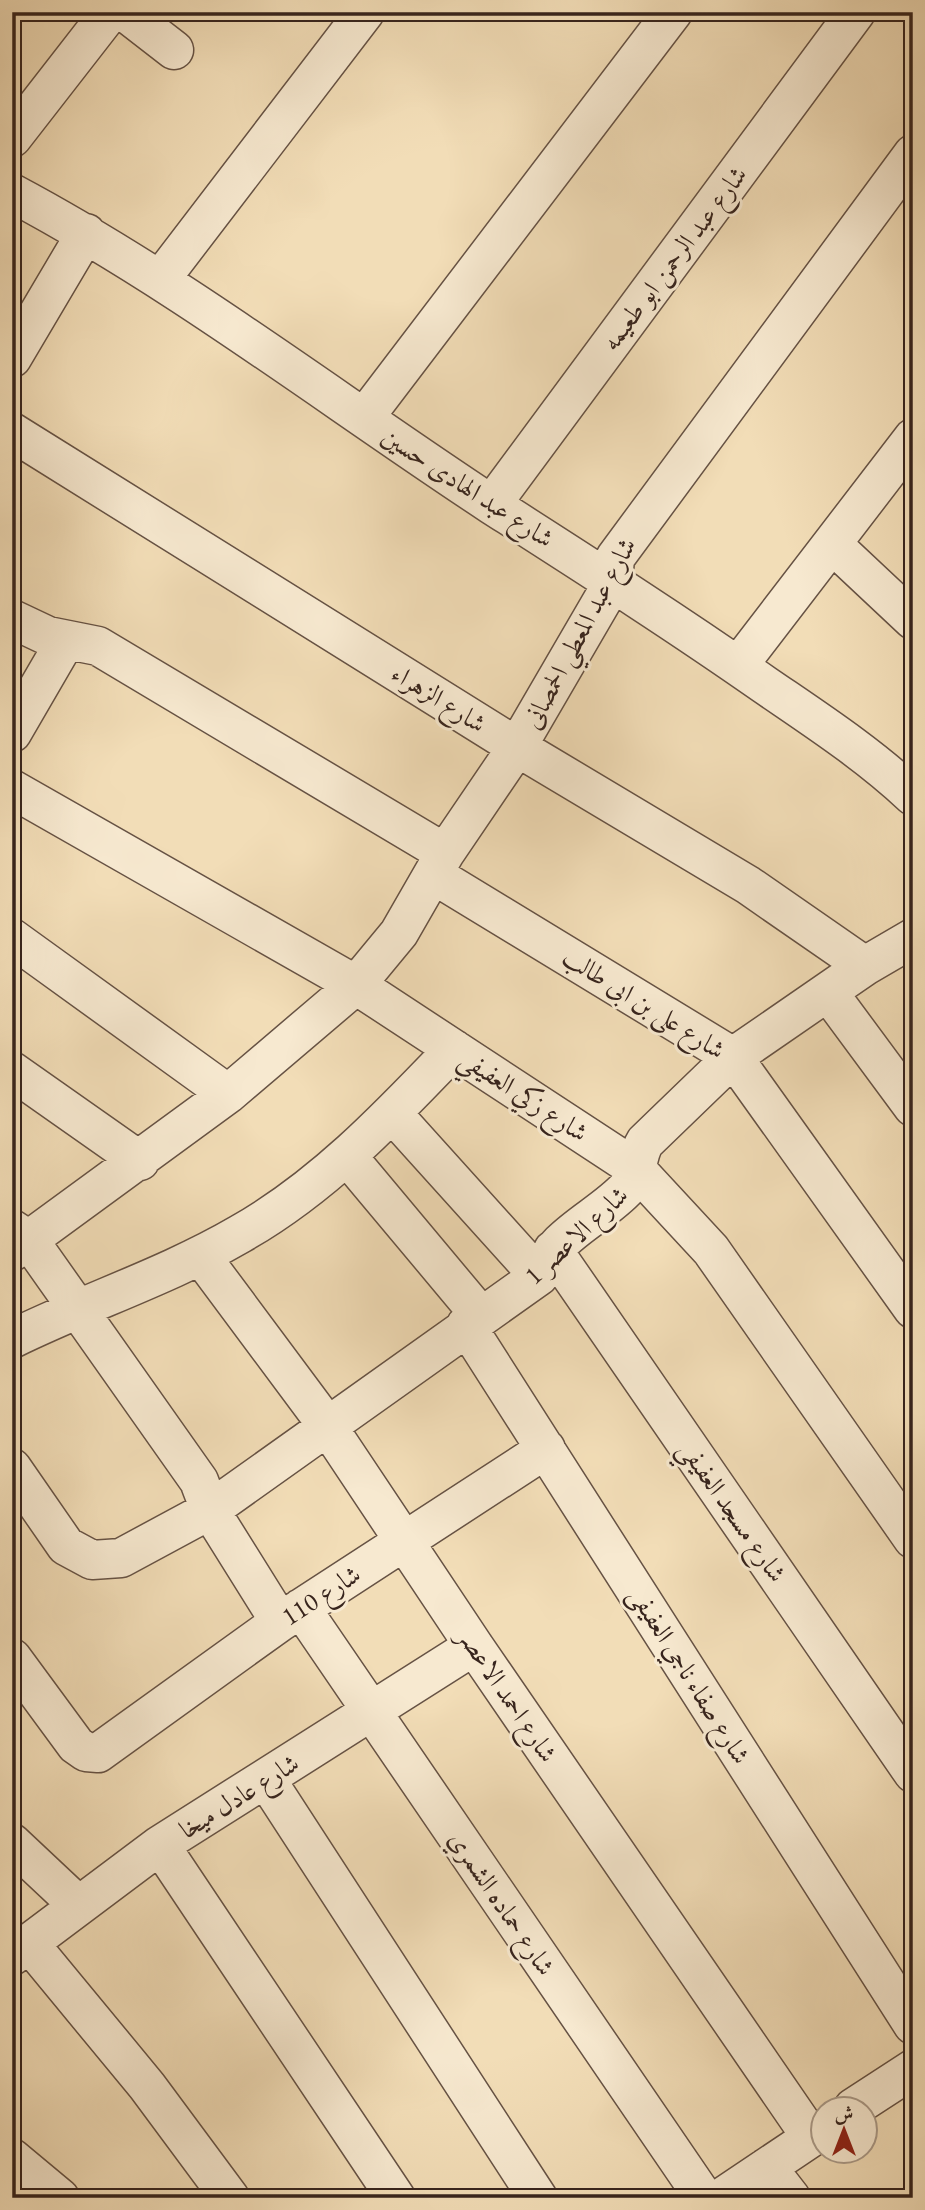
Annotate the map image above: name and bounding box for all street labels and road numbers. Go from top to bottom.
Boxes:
street label: شارع عبد الرحمن ابو طعيمه [593,159,759,360]
street label: شارع عبد الهادى حسين [373,419,561,560]
street label: شارع عبد المعطي الحمصانى [514,531,651,738]
street label: شارع الزهراء [383,656,493,745]
street label: شارع على بن ابى طالب [554,939,732,1071]
street label: شارع زكي العفيفي [448,1041,595,1157]
street label: شارع الاعصر 1 [517,1178,639,1296]
street label: شارع مسجد العفيفي [664,1433,795,1594]
street label: شارع 110 [275,1557,370,1637]
street label: شارع صفاء ناجي العفيفى [618,1580,758,1773]
street label: شارع احمد الاعصر [445,1619,565,1771]
street label: شارع عادل ميخا [173,1746,308,1851]
street label: شارع حماده الشمري [437,1824,563,1985]

